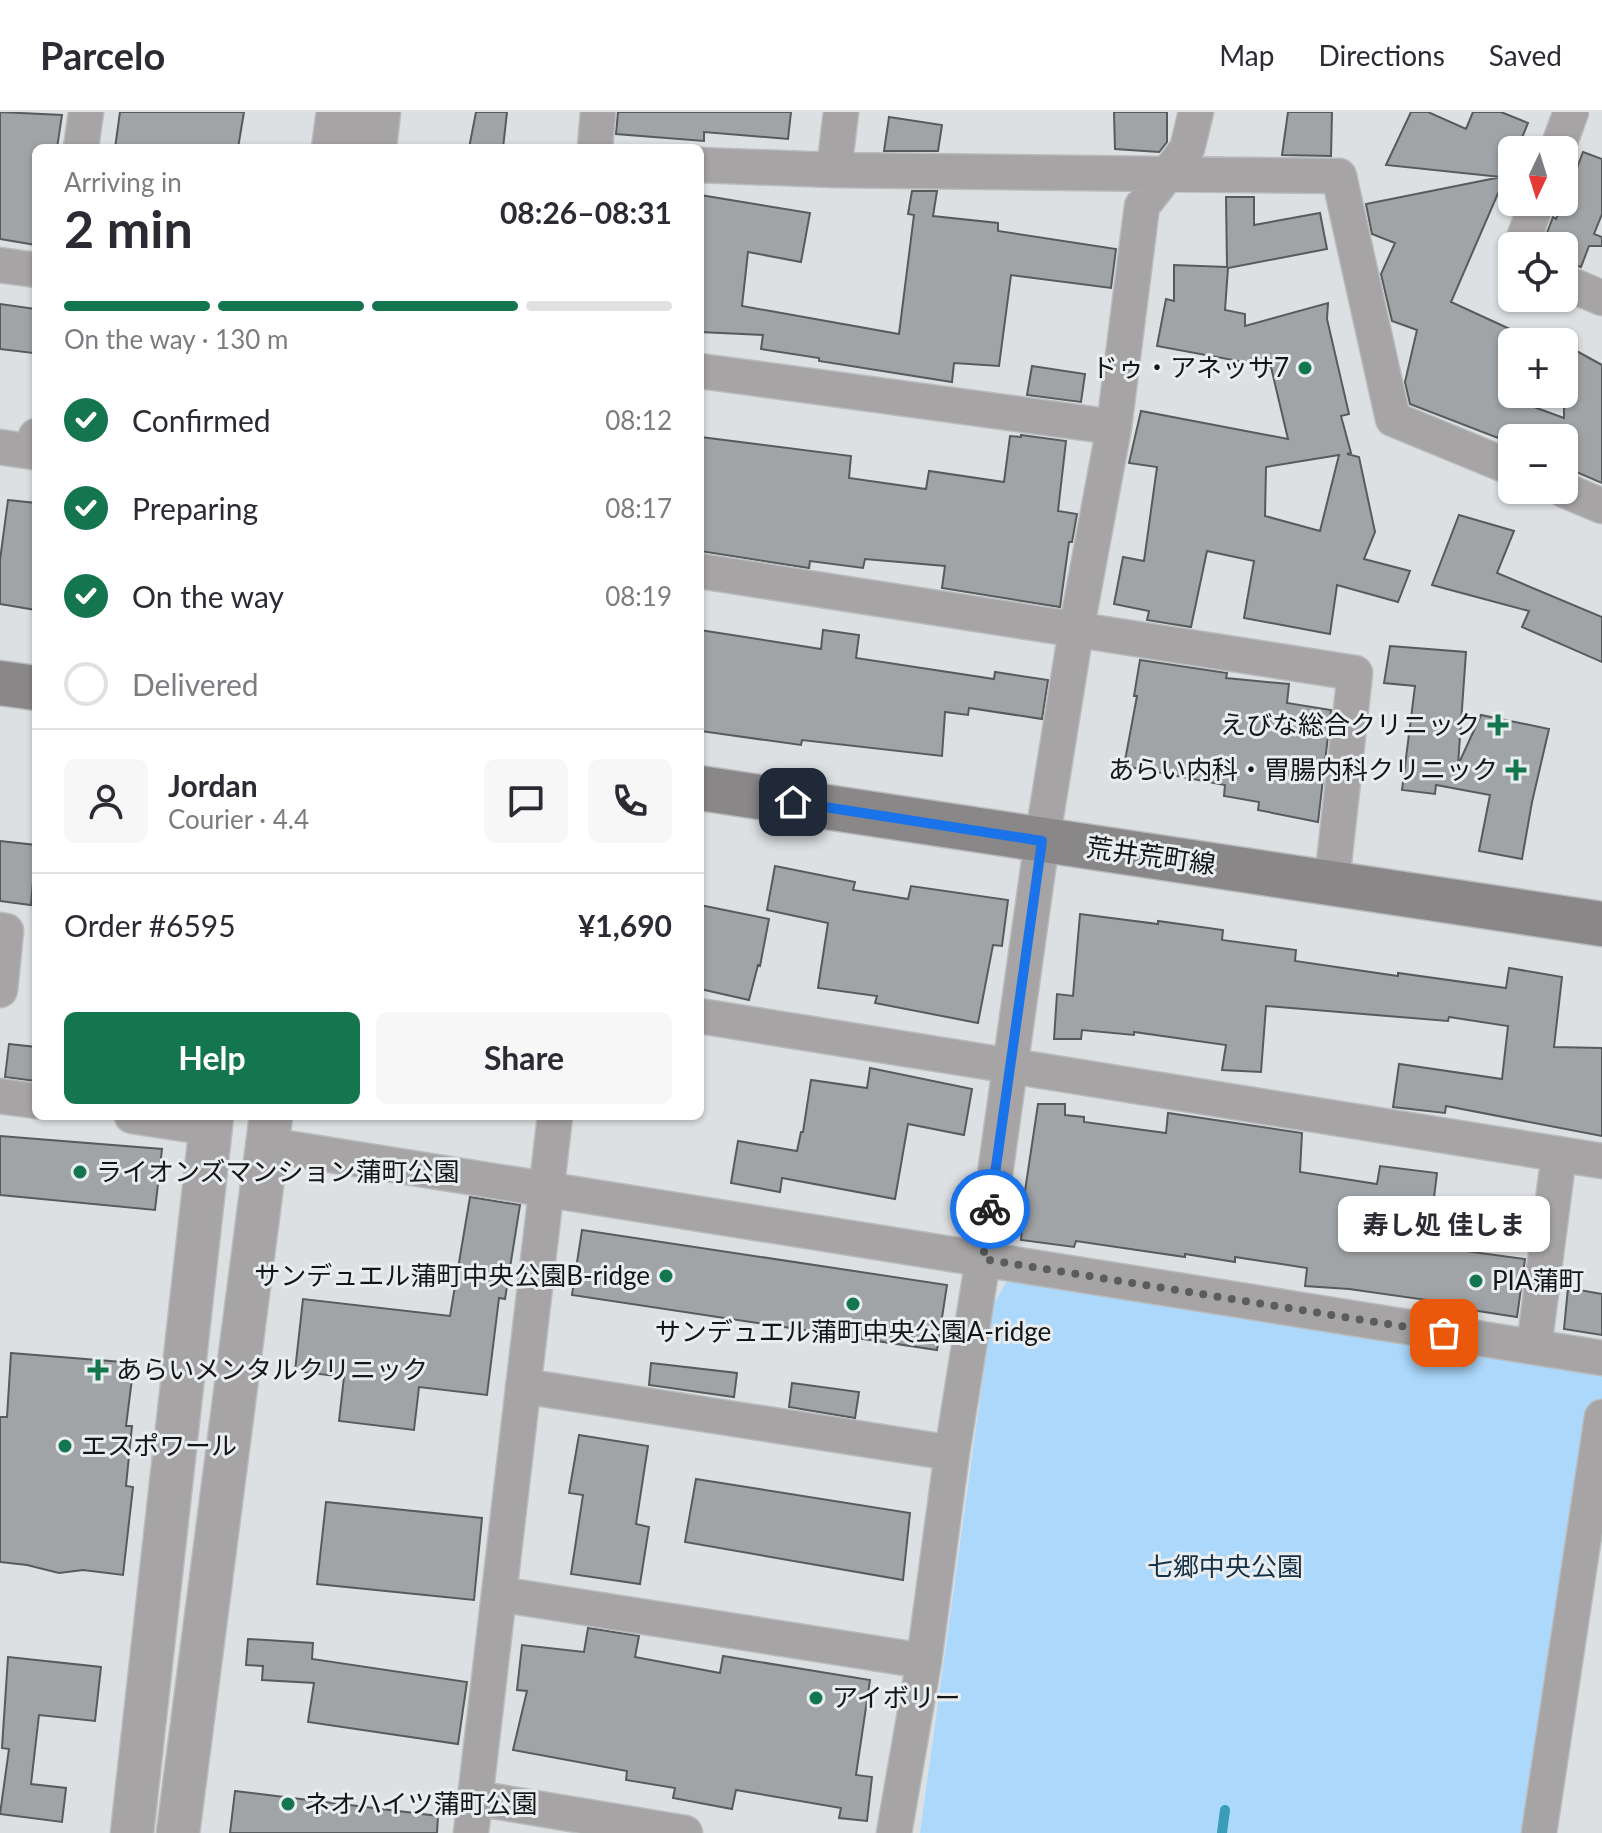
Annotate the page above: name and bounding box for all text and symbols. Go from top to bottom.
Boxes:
text: Parcelo [40,32,165,78]
text: Map [1219,38,1274,72]
text: Directions [1318,38,1445,72]
text: Saved [1489,38,1562,72]
north arrow [1498,136,1578,216]
map controls [1498,136,1578,504]
text: Arriving in [64,166,182,198]
text: 08:26–08:31 [500,194,672,230]
text: 2 min [64,197,193,259]
button: locate [1498,232,1578,312]
text: On the way · 130 m [64,323,288,355]
button: + [1498,328,1578,408]
place label: ドゥ・アネッサ7 [1092,351,1289,383]
marker: ドゥ・アネッサ7 [1296,359,1314,377]
icon: check [64,398,108,442]
text: Confirmed [132,402,271,438]
text: 08:12 [605,404,672,436]
button: − [1498,424,1578,504]
icon: check [64,486,108,530]
text: Preparing [132,490,258,526]
text: 08:17 [605,492,672,524]
icon: check [64,574,108,618]
text: On the way [132,578,284,614]
text: 08:19 [605,580,672,612]
text: Delivered [132,666,259,702]
place label: えびな総合クリニック [1220,708,1480,740]
marker: えびな総合クリニック [1487,714,1509,736]
place label: あらい内科・胃腸内科クリニック [1108,753,1498,785]
button: person [64,759,148,843]
button: chat [484,759,568,843]
button: phone [588,759,672,843]
marker: あらい内科・胃腸内科クリニック [1505,759,1527,781]
text: Jordan [168,767,258,803]
pin [759,768,827,836]
icon: home [771,780,815,824]
text: Courier · 4.4 [168,803,309,835]
street label: 荒井荒町線 [1085,830,1218,880]
text: Order #6595 [64,907,236,943]
text: ¥1,690 [578,907,672,943]
button: Help [64,1012,360,1104]
button: Share [376,1012,672,1104]
place label: ライオンズマンション蒲町公園 [96,1155,459,1187]
marker: ライオンズマンション蒲町公園 [71,1163,89,1181]
courier [950,1169,1030,1249]
icon: bike [968,1187,1012,1231]
callout: 寿し処 佳しま [1338,1197,1550,1253]
text: 寿し処 佳しま [1363,1208,1525,1240]
place label: サンデュエル蒲町中央公園B-ridge [254,1259,650,1291]
place label: PIA蒲町 [1492,1264,1585,1296]
marker: サンデュエル蒲町中央公園B-ridge [657,1267,675,1285]
marker: PIA蒲町 [1467,1272,1485,1290]
marker: サンデュエル蒲町中央公園A-ridge [844,1295,862,1313]
pin [1410,1299,1478,1367]
icon: bag [1422,1311,1466,1355]
place label: サンデュエル蒲町中央公園A-ridge [655,1315,1051,1347]
place label: あらいメンタルクリニック [116,1353,428,1385]
marker: あらいメンタルクリニック [87,1359,109,1381]
place label: エスポワール [81,1429,237,1461]
marker: エスポワール [56,1437,74,1455]
park label: 七郷中央公園 [1147,1550,1303,1582]
place label: アイボリー [832,1681,961,1713]
marker: アイボリー [807,1689,825,1707]
place label: ネオハイツ蒲町公園 [304,1787,537,1819]
marker: ネオハイツ蒲町公園 [279,1795,297,1813]

